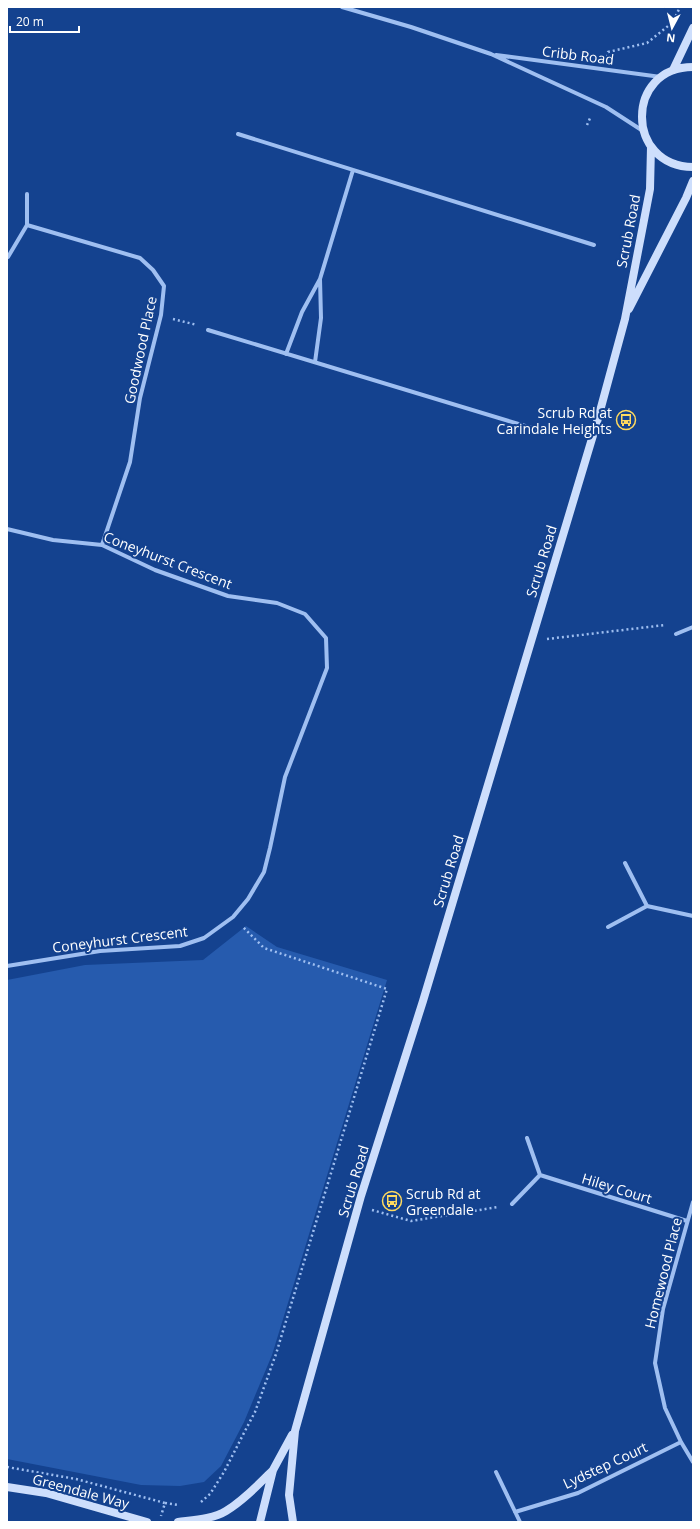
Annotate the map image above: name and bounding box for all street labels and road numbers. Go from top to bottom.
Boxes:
street label: Cribb Road [541,41,615,69]
street label: Scrub Road [612,193,644,269]
street label: Goodwood Place [119,294,161,406]
street label: Scrub Road [521,523,561,599]
street label: Coneyhurst Crescent [101,527,235,593]
street label: Scrub Road [428,833,468,909]
street label: Coneyhurst Crescent [51,921,189,957]
street label: Scrub Road [333,1143,373,1219]
street label: Hiley Court [580,1168,654,1208]
street label: Homewood Place [640,1215,686,1330]
street label: Lydstep Court [560,1437,650,1493]
street label: Greendale Way [31,1469,132,1513]

